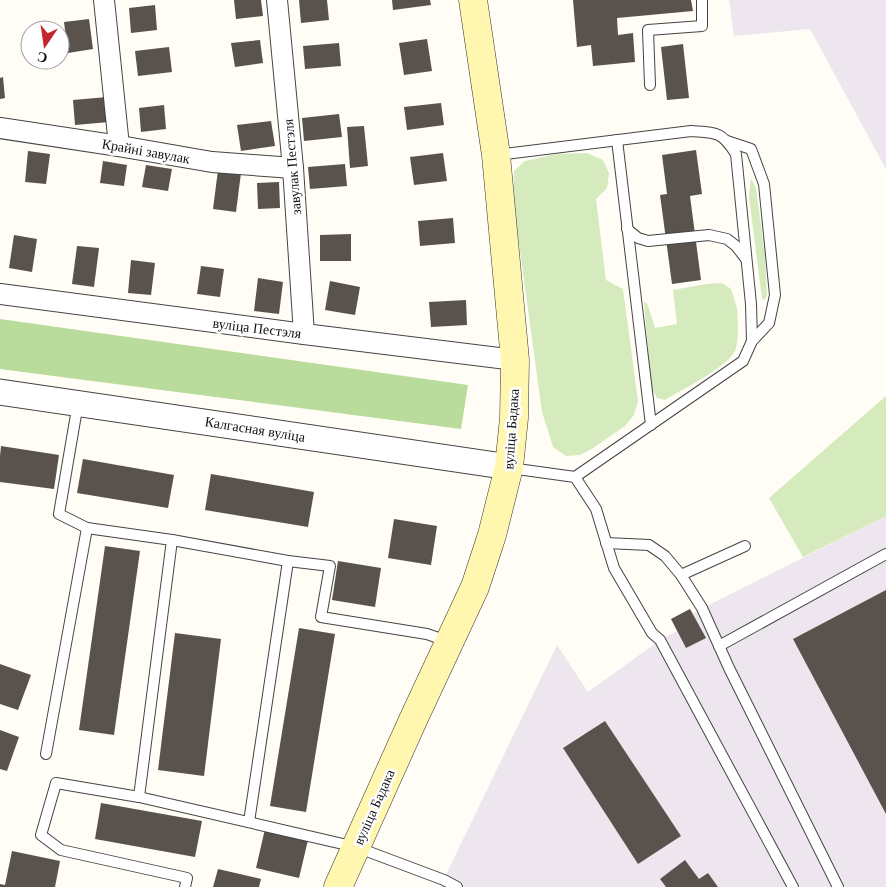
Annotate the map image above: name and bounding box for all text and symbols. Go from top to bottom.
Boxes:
north arrow [20,20,70,70]
text: С [36,49,49,66]
street label: завулак Пестэля [281,118,304,216]
street label: Крайні завулак [101,136,191,167]
street label: вуліца Пестэля [212,316,303,341]
street label: вуліца Бадака [501,387,522,470]
street label: Калгасная вуліца [204,414,307,445]
street label: вуліца Бадака [351,766,398,847]

